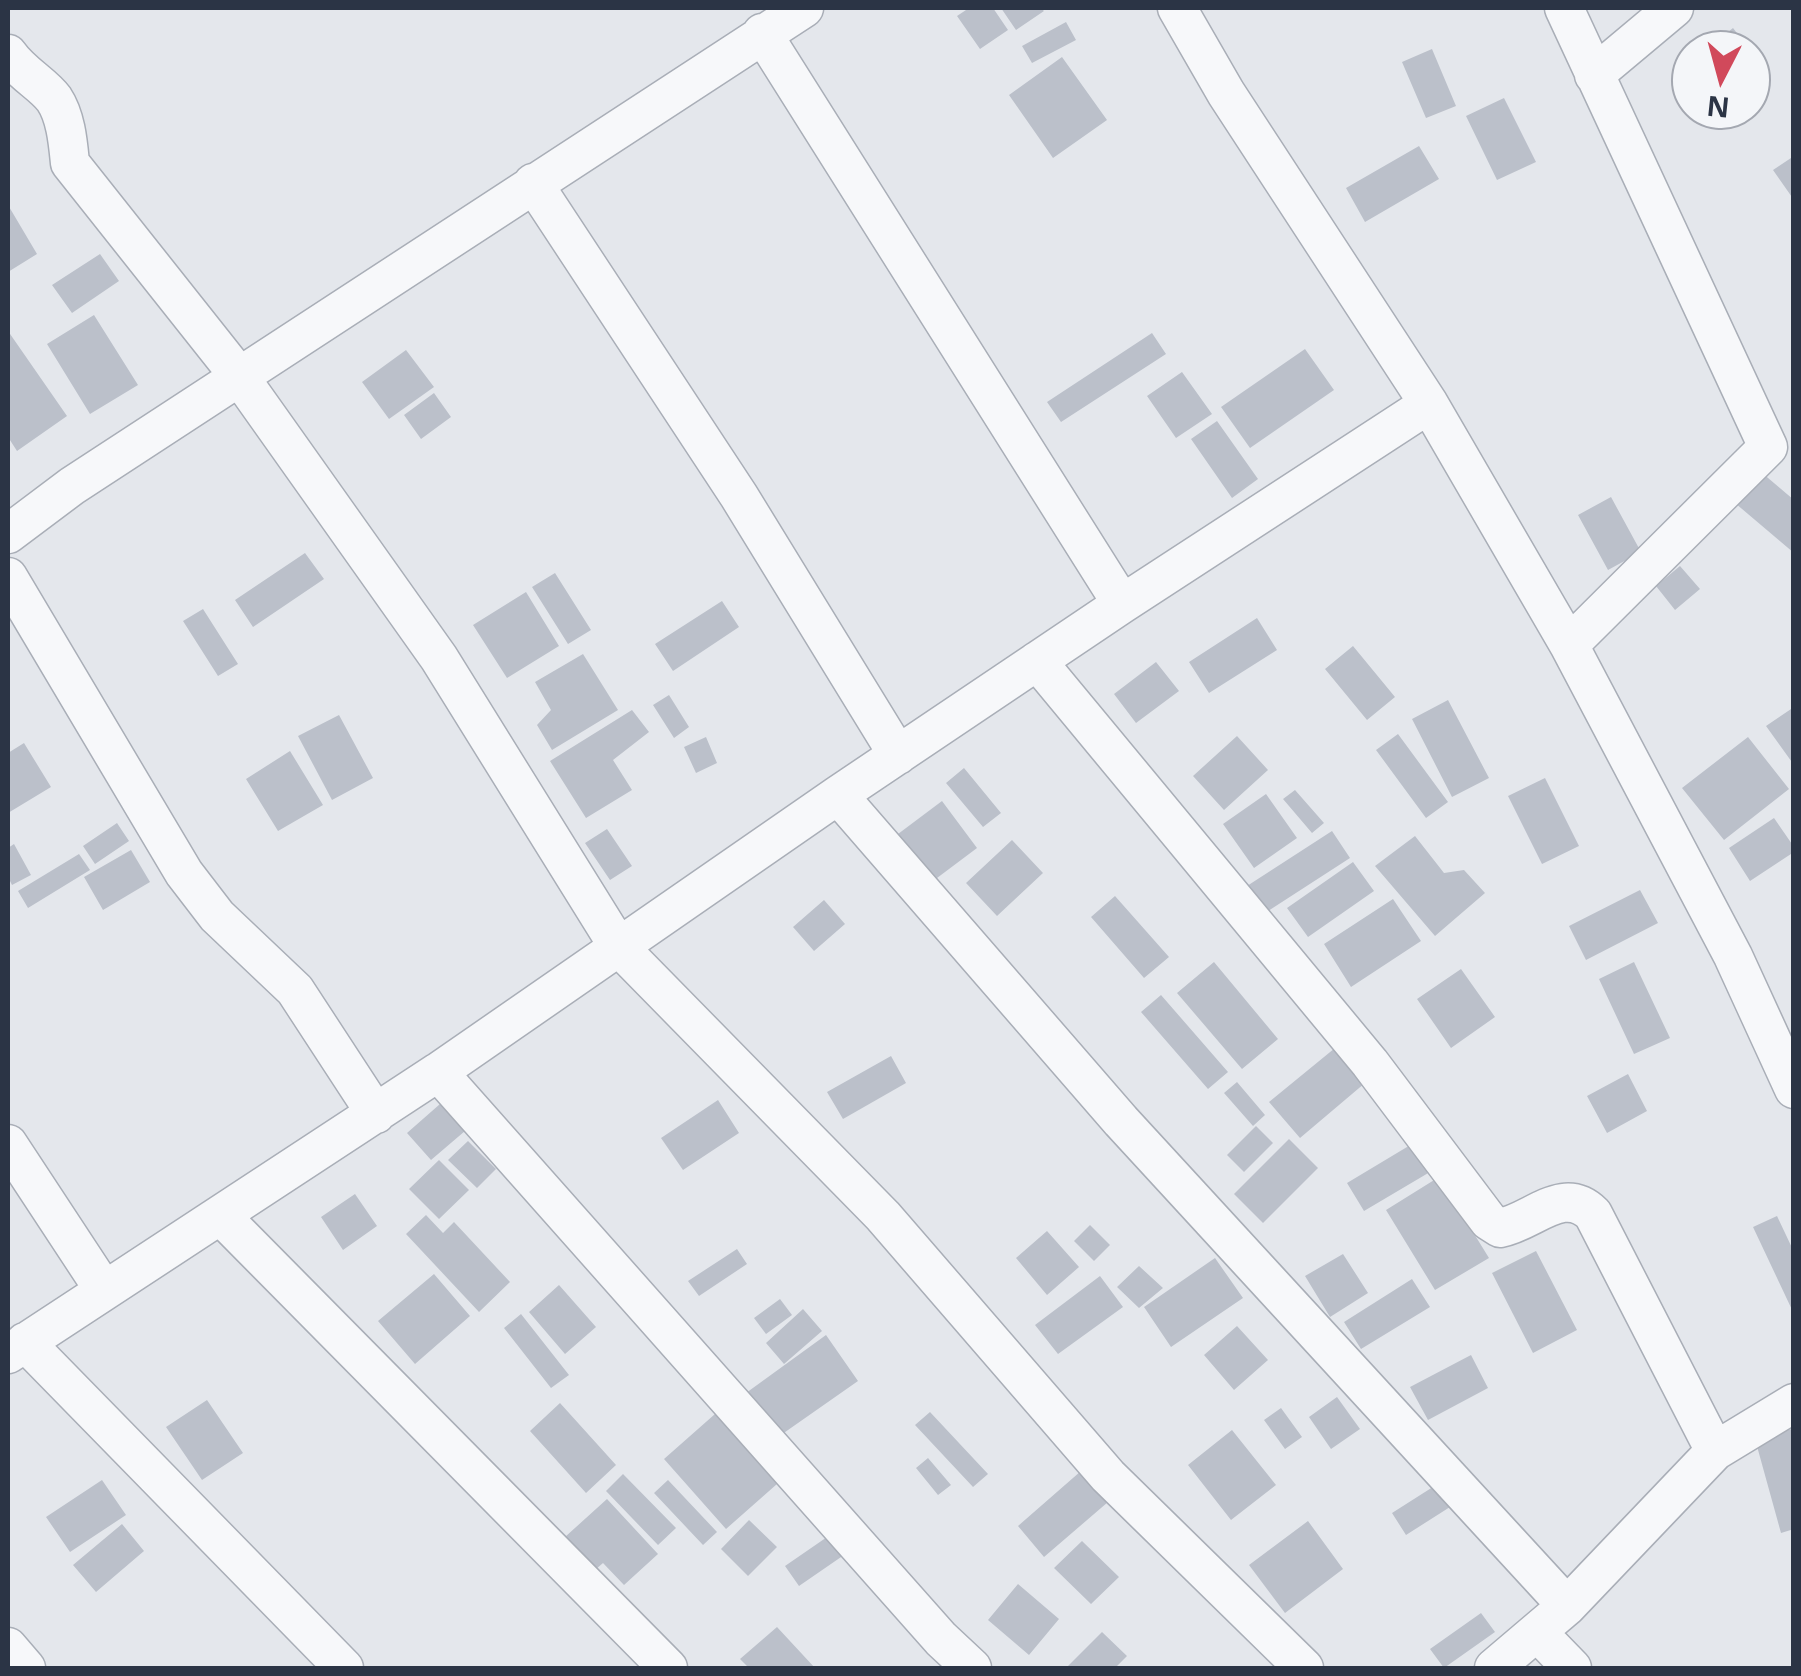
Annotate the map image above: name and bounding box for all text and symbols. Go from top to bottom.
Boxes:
north arrow [1671,30,1771,130]
text: N [1705,88,1731,128]

